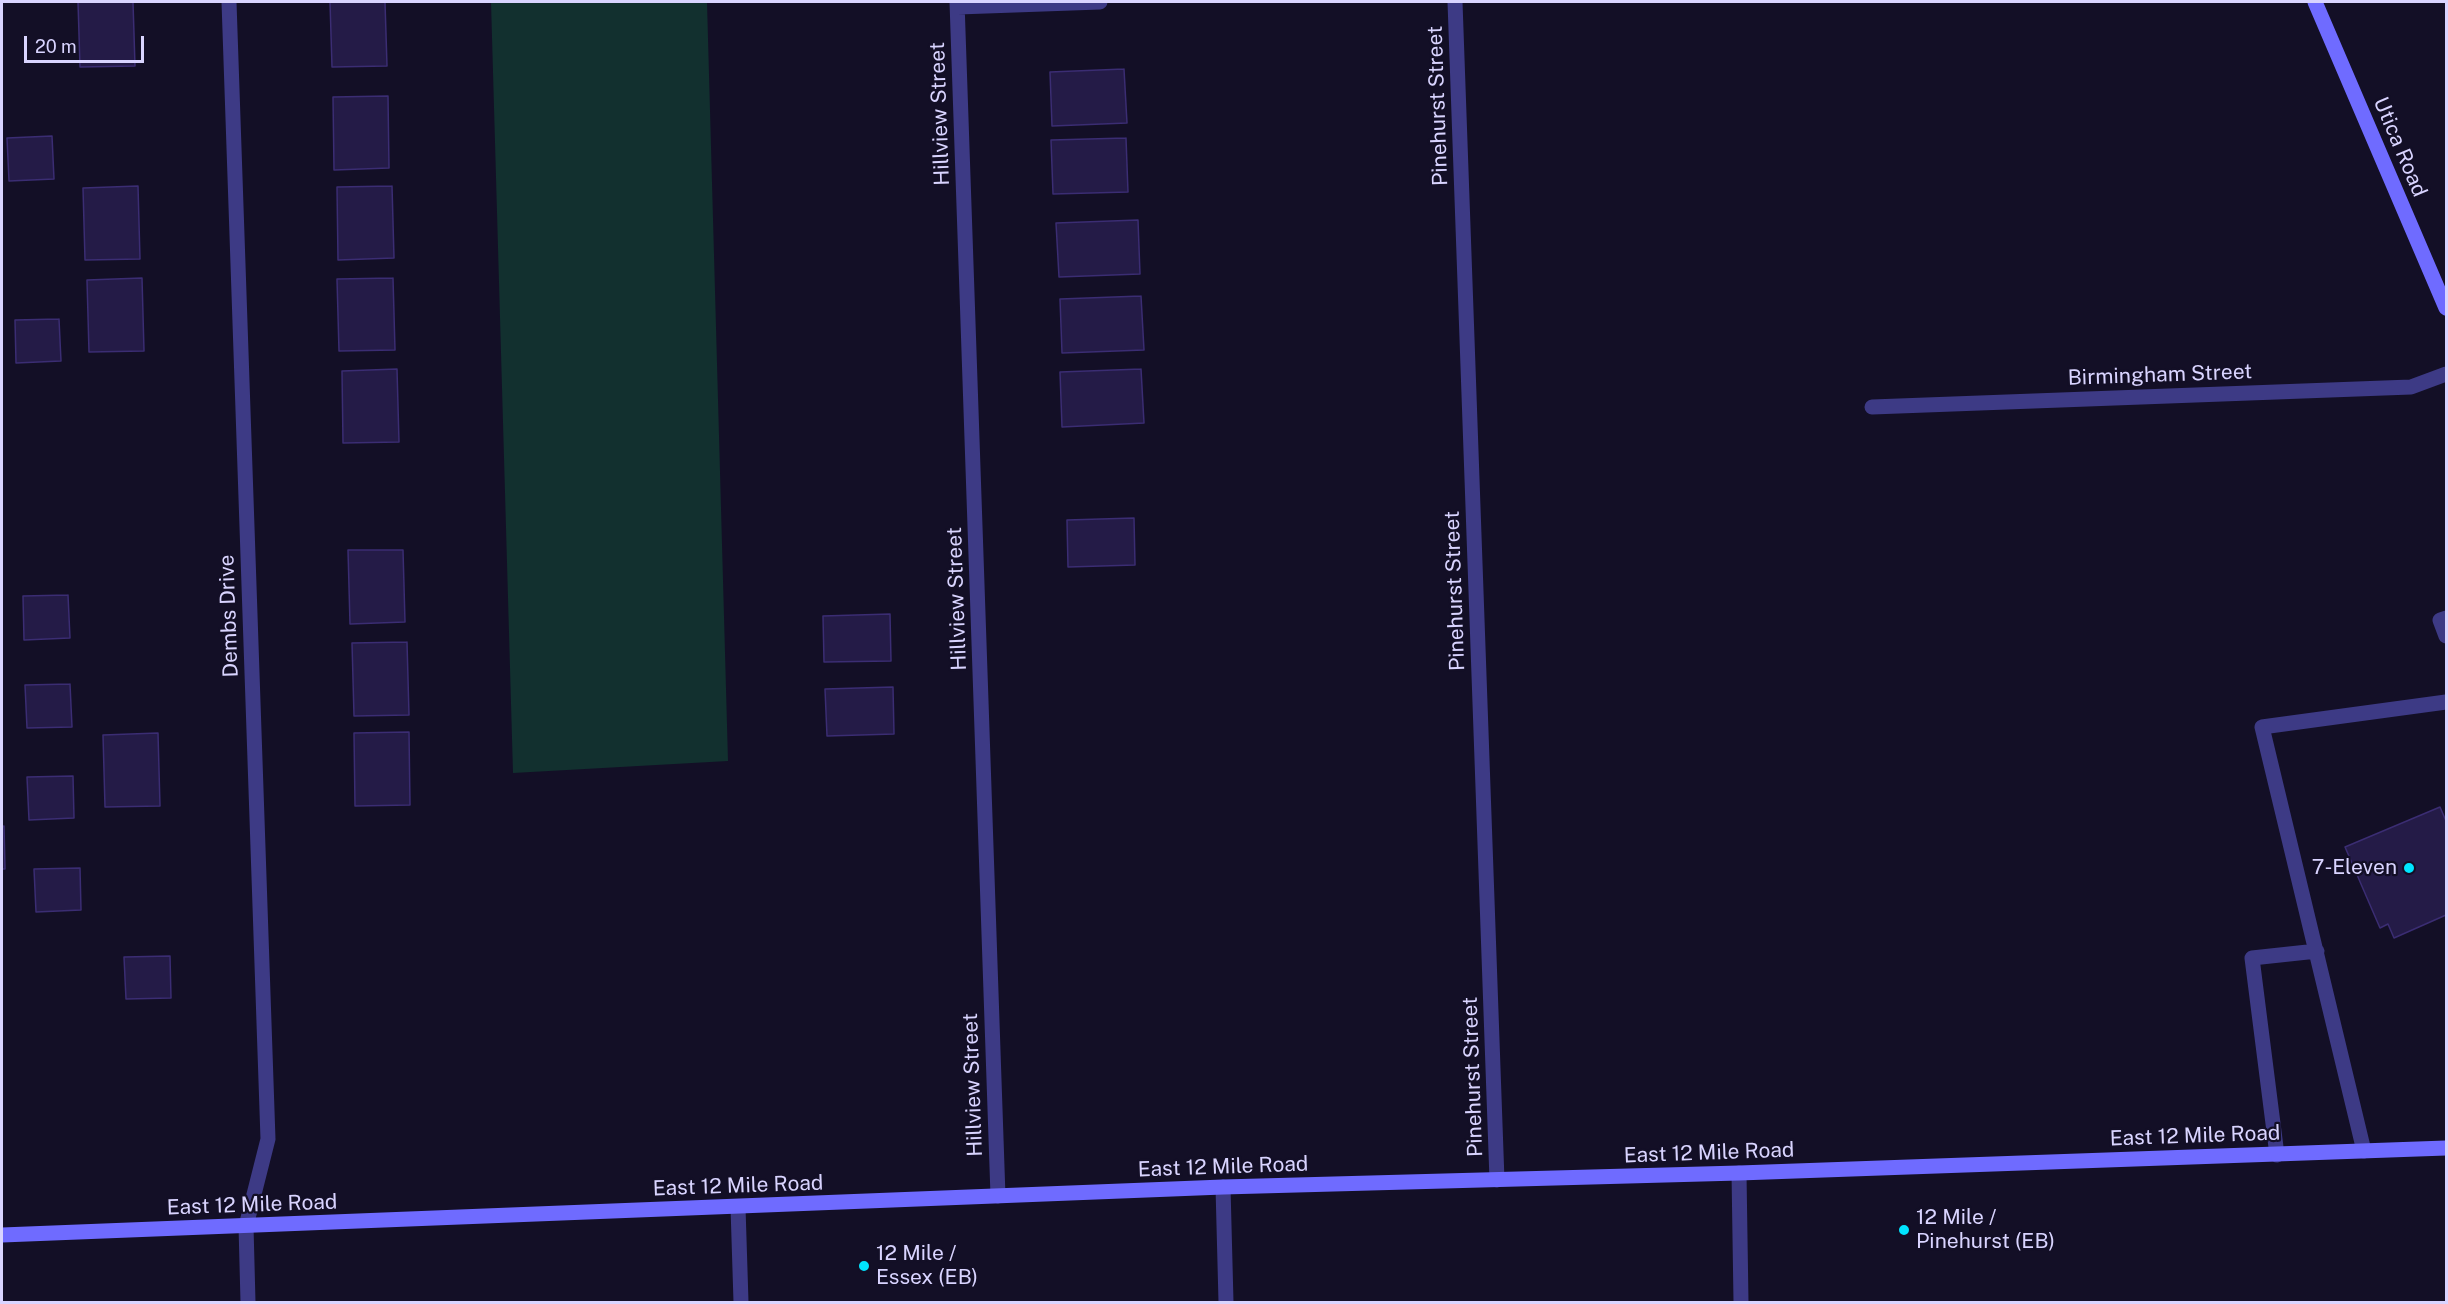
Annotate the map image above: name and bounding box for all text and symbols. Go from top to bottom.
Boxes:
scale bar [27,24,147,62]
street label: Pinehurst Street [1423,25,1453,187]
text: 20 m [35,36,77,57]
street label: Hillview Street [925,42,955,186]
street label: Utica Road [2368,93,2432,201]
street label: Birmingham Street [2067,359,2253,391]
street label: Pinehurst Street [1440,510,1470,672]
street label: Hillview Street [942,527,972,671]
street label: Dembs Drive [214,554,244,678]
place label: 7-Eleven [2312,855,2397,881]
marker: 7-Eleven [2402,861,2416,875]
street label: Pinehurst Street [1458,996,1488,1158]
street label: Hillview Street [958,1013,988,1157]
street label: East 12 Mile Road [2109,1120,2281,1152]
street label: East 12 Mile Road [1623,1137,1795,1169]
street label: East 12 Mile Road [1137,1151,1309,1183]
street label: East 12 Mile Road [652,1170,824,1202]
street label: East 12 Mile Road [166,1189,338,1221]
place label: 12 Mile / Pinehurst (EB) [1916,1205,2055,1255]
marker: 12 Mile / Pinehurst (EB) [1897,1223,1911,1237]
place label: 12 Mile / Essex (EB) [876,1241,978,1291]
marker: 12 Mile / Essex (EB) [857,1259,871,1273]

